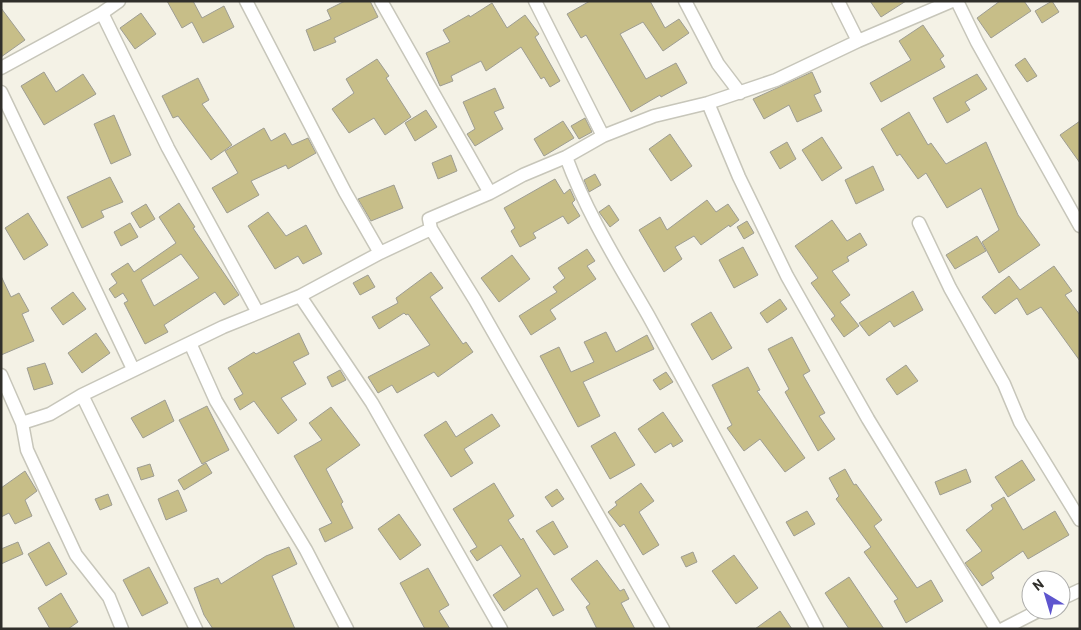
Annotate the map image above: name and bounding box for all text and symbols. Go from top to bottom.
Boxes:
north arrow [1021,570,1071,620]
text: N [1029,575,1047,594]

